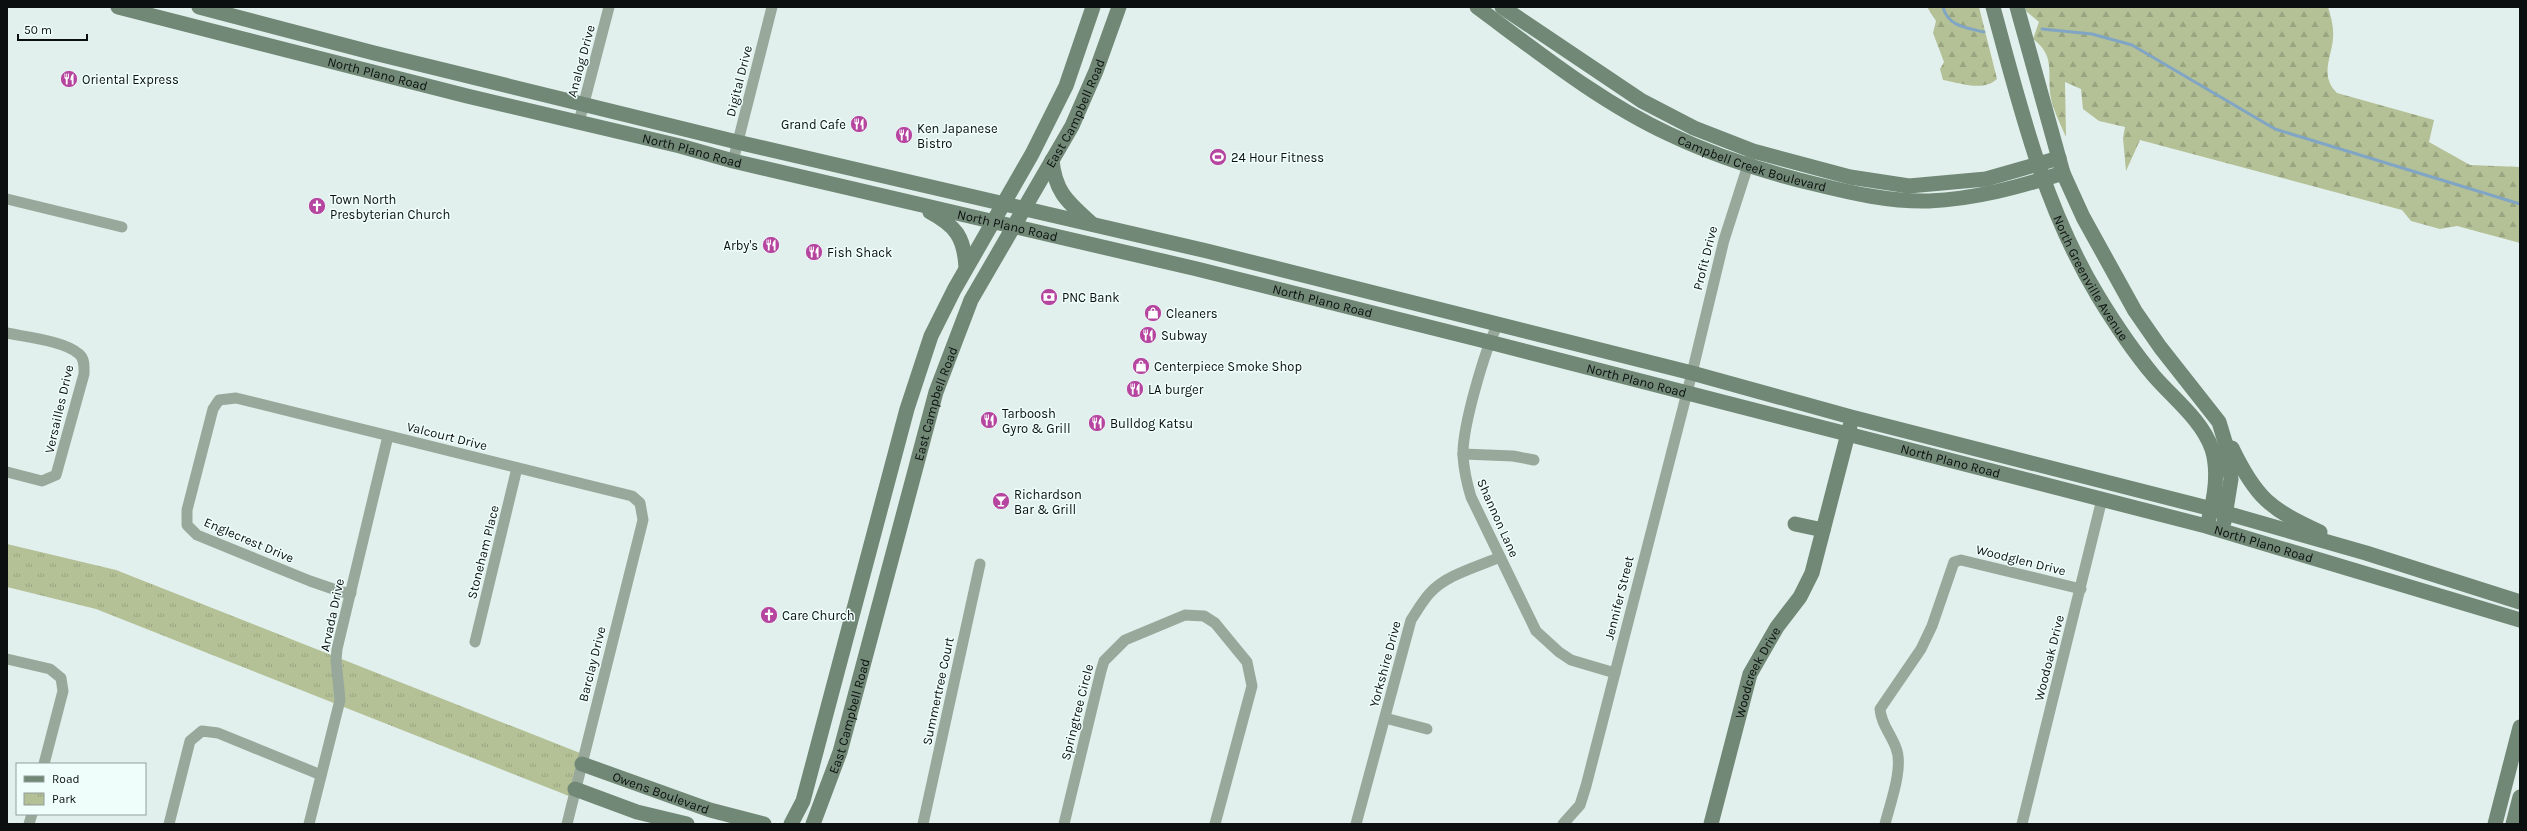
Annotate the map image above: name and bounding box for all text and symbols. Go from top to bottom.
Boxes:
scale bar [18,16,87,42]
text: 50 m [24,23,52,37]
street label: Analog Drive [564,23,598,99]
street label: Digital Drive [723,44,755,118]
street label: North Plano Road [326,53,429,93]
street label: East Campbell Road [1042,57,1107,170]
restaurant icon: Oriental Express [59,69,79,89]
place label: Oriental Express [82,72,179,87]
restaurant icon: Grand Cafe [849,114,869,134]
place label: Grand Cafe [781,117,846,132]
place label: Ken Japanese Bistro [917,121,998,151]
restaurant icon: Ken Japanese Bistro [894,125,914,145]
street label: North Plano Road [641,130,744,170]
street label: Campbell Creek Boulevard [1675,132,1828,194]
sports icon: 24 Hour Fitness [1208,147,1228,167]
place label: 24 Hour Fitness [1231,150,1324,165]
place label: Town North Presbyterian Church [330,192,450,222]
church icon: Town North Presbyterian Church [307,196,327,216]
street label: North Plano Road [956,206,1059,244]
street label: North Greenville Avenue [2051,213,2132,343]
street label: Profit Drive [1690,224,1720,292]
restaurant icon: Arby's [761,235,781,255]
place label: Arby's [723,238,758,253]
restaurant icon: Fish Shack [804,242,824,262]
place label: Fish Shack [827,245,892,260]
street label: North Plano Road [1271,281,1374,320]
bank icon: PNC Bank [1039,287,1059,307]
place label: PNC Bank [1062,290,1120,305]
shop icon: Cleaners [1143,303,1163,323]
place label: Cleaners [1166,306,1218,321]
restaurant icon: Subway [1138,325,1158,345]
place label: Subway [1161,328,1207,343]
street label: East Campbell Road [910,344,960,462]
shop icon: Centerpiece Smoke Shop [1131,356,1151,376]
place label: Centerpiece Smoke Shop [1154,359,1302,374]
street label: North Plano Road [1585,360,1688,400]
street label: Versailles Drive [42,363,77,455]
restaurant icon: LA burger [1125,379,1145,399]
place label: LA burger [1148,382,1204,397]
place label: Tarboosh Gyro & Grill [1002,406,1071,436]
restaurant icon: Tarboosh Gyro & Grill [979,410,999,430]
restaurant icon: Bulldog Katsu [1087,413,1107,433]
place label: Bulldog Katsu [1110,416,1193,431]
street label: Valcourt Drive [405,419,489,453]
street label: North Plano Road [1899,440,2002,480]
street label: Shannon Lane [1474,476,1522,560]
place label: Richardson Bar & Grill [1014,487,1082,517]
bar icon: Richardson Bar & Grill [991,491,1011,511]
street label: Stoneham Place [464,503,502,600]
street label: Englecrest Drive [202,514,296,566]
street label: North Plano Road [2213,521,2315,565]
street label: Woodglen Drive [1975,542,2068,578]
street label: Jennifer Street [1601,554,1637,642]
street label: Arvada Drive [317,577,347,653]
church icon: Care Church [759,605,779,625]
place label: Care Church [782,608,855,623]
street label: Woodoak Drive [2031,613,2067,703]
street label: Yorkshire Drive [1366,619,1404,709]
street label: Woodcreek Drive [1731,624,1783,720]
street label: Barclay Drive [575,625,609,703]
street label: Summertree Court [919,636,957,746]
street label: East Campbell Road [825,657,872,776]
street label: Springtree Circle [1058,662,1096,762]
legend [16,763,146,815]
street label: Owens Boulevard [611,768,712,817]
text: Road [52,772,80,786]
text: Park [52,792,77,806]

